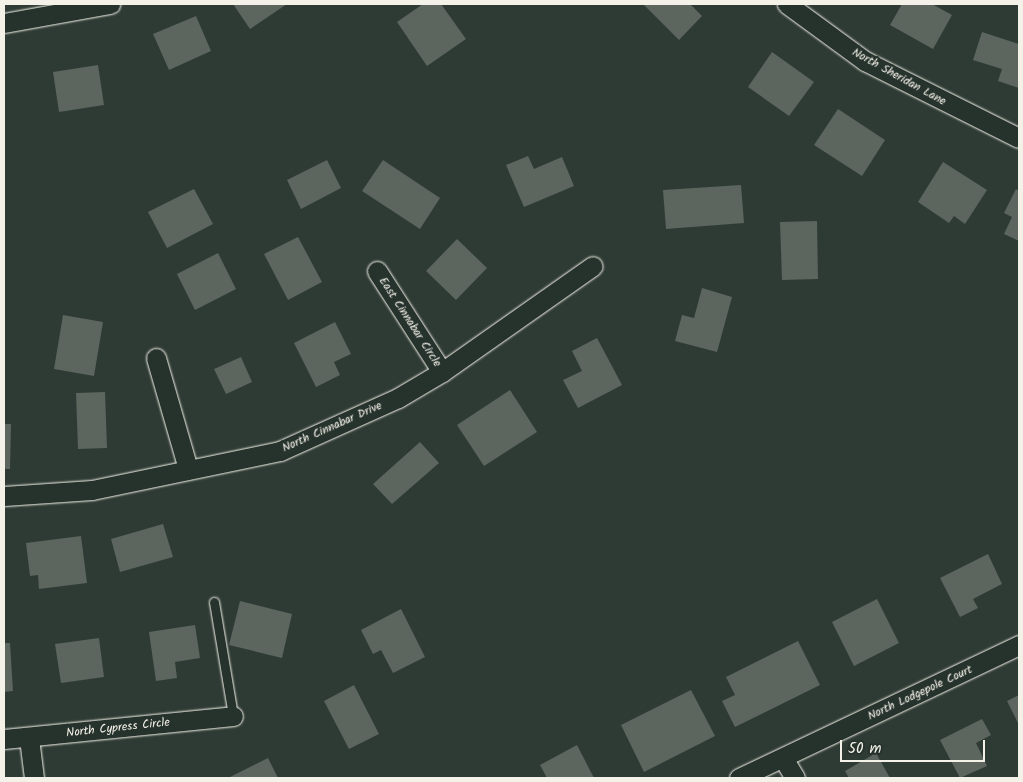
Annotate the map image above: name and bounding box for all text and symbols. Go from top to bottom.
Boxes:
street label: North Sheridan Lane [849,45,949,109]
street label: East Cinnabar Circle [376,274,444,370]
street label: North Cinnabar Drive [280,399,384,455]
street label: North Lodgepole Court [865,662,975,724]
street label: North Cypress Circle [65,715,171,741]
scale bar [843,730,988,762]
text: 50 m [848,737,882,761]

